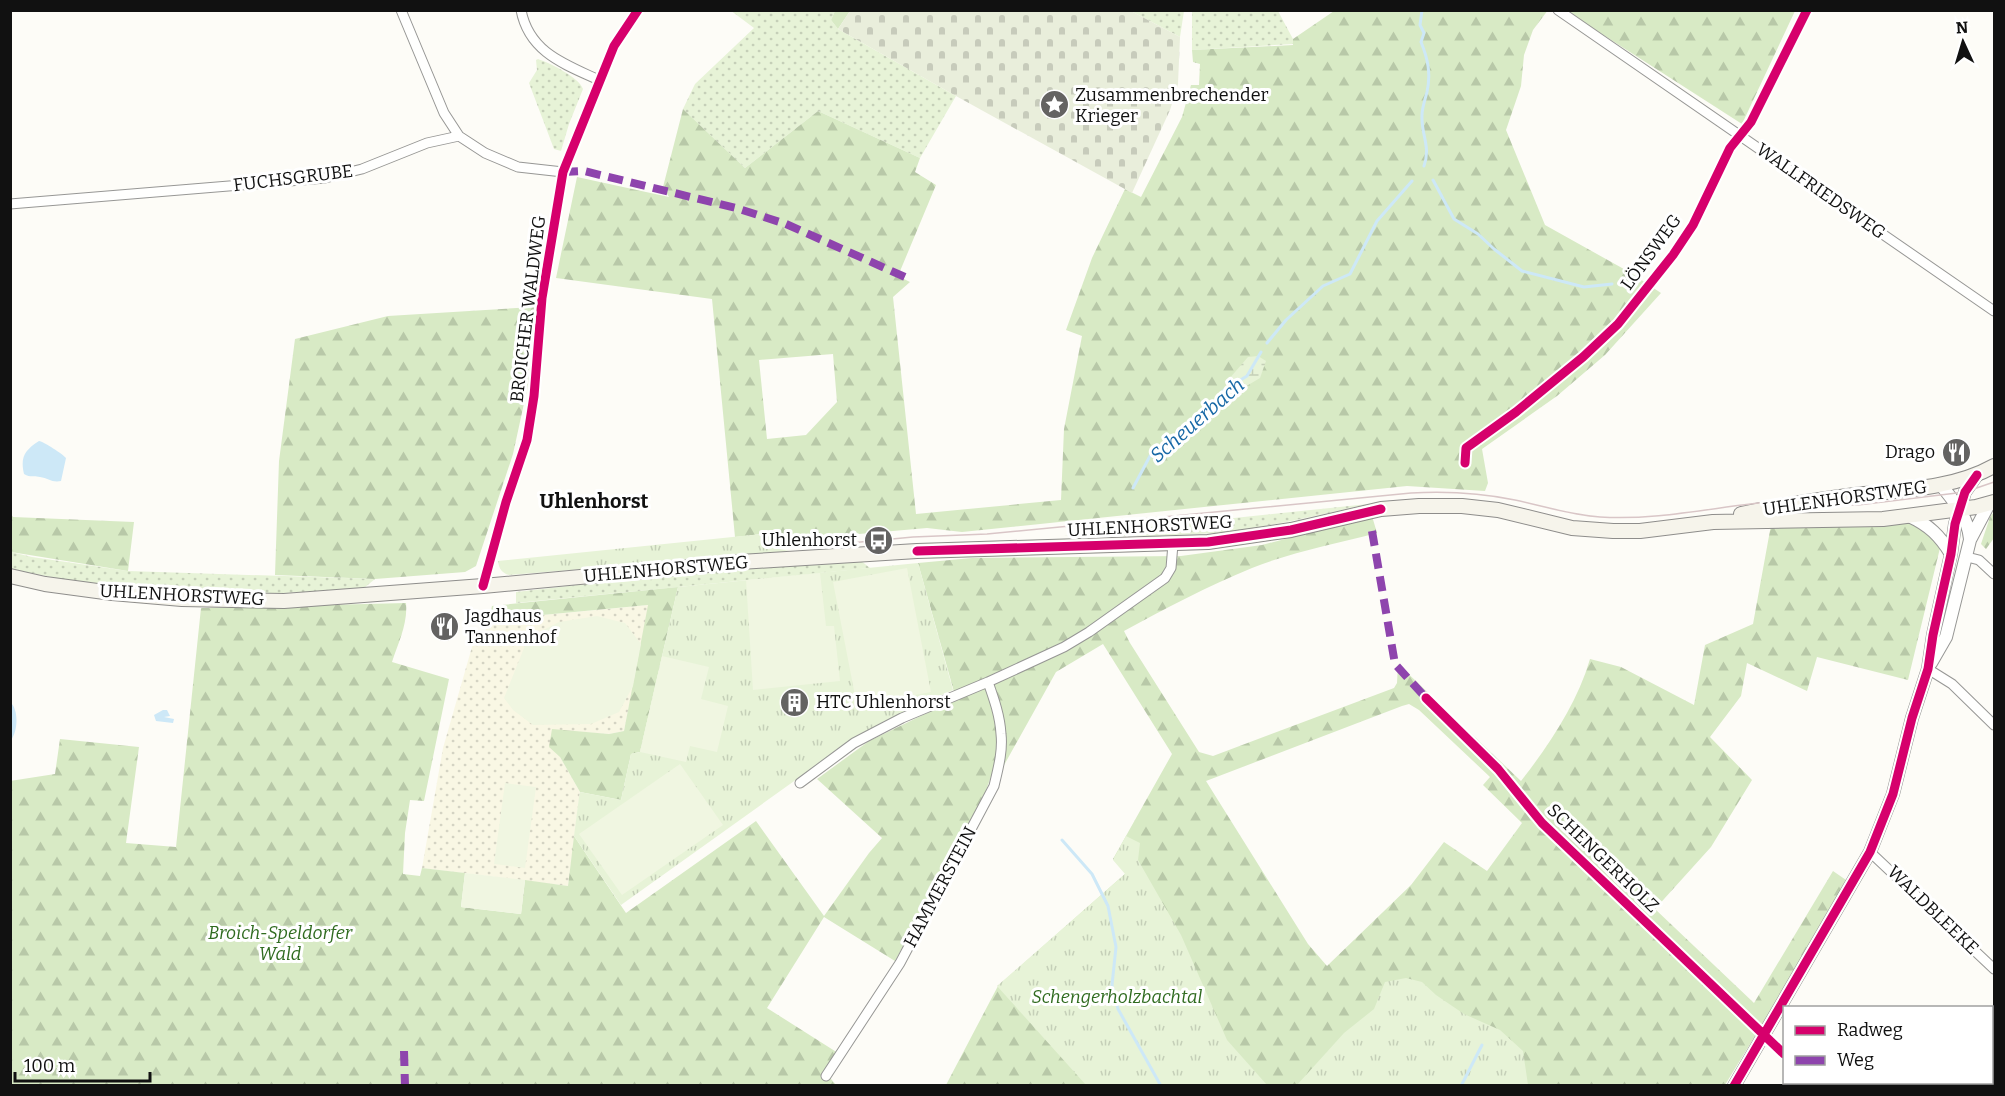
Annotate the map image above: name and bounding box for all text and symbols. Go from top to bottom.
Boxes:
north arrow [1933,12,1993,72]
text: N [1955,18,1969,37]
place label: Zusammenbrechender Krieger [1075,84,1269,127]
place icon: Zusammenbrechender Krieger [1038,89,1070,121]
street label: WALLFRIEDSWEG [1752,138,1890,244]
street label: FUCHSGRUBE [232,160,354,196]
street label: LÖNSWEG [1616,210,1686,294]
street label: BROICHER WALDWEG [506,214,550,404]
water label: Scheuerbach [1145,373,1249,467]
restaurant icon: Drago [1940,436,1972,468]
place label: Drago [1885,441,1935,463]
street label: UHLENHORSTWEG [1762,476,1928,520]
district label: Uhlenhorst [540,489,649,513]
street label: UHLENHORSTWEG [1067,511,1233,541]
bus stop icon: Uhlenhorst [862,524,894,556]
place label: Uhlenhorst [761,529,857,551]
street label: UHLENHORSTWEG [583,551,749,587]
street label: UHLENHORSTWEG [99,580,265,610]
place label: Jagdhaus Tannenhof [464,605,558,648]
restaurant icon: Jagdhaus Tannenhof [428,610,460,642]
building icon: HTC Uhlenhorst [779,686,811,718]
place label: HTC Uhlenhorst [816,691,951,713]
street label: SCHENGERHOLZ [1542,799,1664,917]
street label: HAMMERSTEIN [899,823,981,951]
street label: WALDBLEEKE [1883,861,1983,959]
park label: Broich-Speldorfer Wald [208,922,353,965]
park label: Schengerholzbachtal [1032,986,1203,1008]
legend [1783,1006,1993,1084]
text: Radweg [1837,1019,1903,1041]
scale bar [15,1045,150,1083]
text: Weg [1837,1049,1874,1071]
text: 100 m [24,1055,75,1077]

